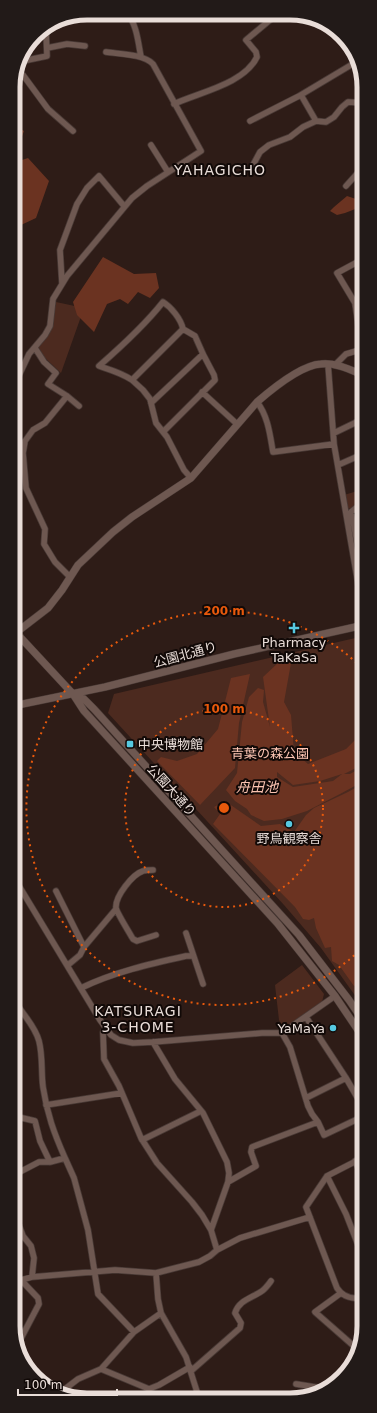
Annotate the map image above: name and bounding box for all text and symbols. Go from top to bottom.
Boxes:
district label: YAHAGICHO [173,162,266,178]
text: 200 m [203,604,245,618]
marker: Pharmacy TaKaSa [289,623,299,633]
place label: Pharmacy TaKaSa [262,635,327,665]
street label: 公園北通り [152,639,218,670]
text: 100 m [203,702,245,716]
place label: 中央博物館 [138,737,203,752]
marker: 中央博物館 [125,739,135,749]
park label: 青葉の森公園 [231,746,309,761]
street label: 公園大通り [144,761,199,820]
water label: 舟田池 [236,779,280,795]
centre of rings [217,801,231,815]
marker: 野鳥観察舎 [284,819,294,829]
place label: 野鳥観察舎 [256,831,322,846]
district label: KATSURAGI 3-CHOME [94,1003,182,1035]
place label: YaMaYa [277,1021,325,1036]
marker: YaMaYa [328,1023,338,1033]
scale bar [18,1371,117,1397]
text: 100 m [24,1378,62,1392]

